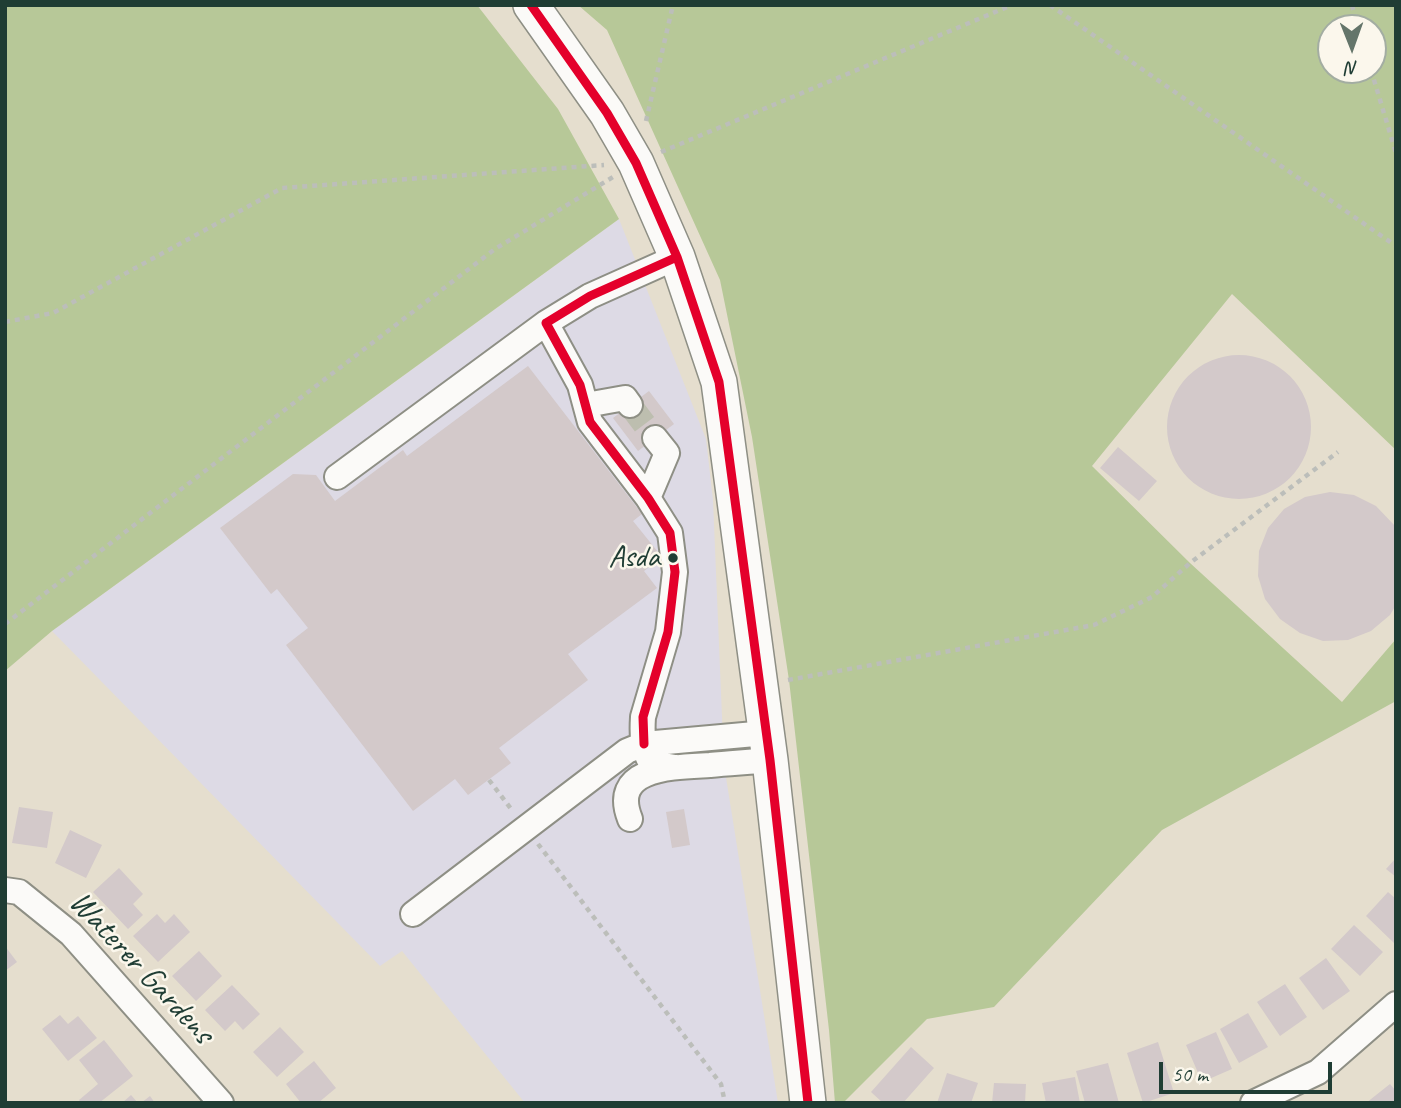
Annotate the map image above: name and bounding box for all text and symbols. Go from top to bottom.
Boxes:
north arrow [1317,14,1387,84]
text: N [1346,56,1358,80]
place label: Asda [608,539,660,577]
marker: Asda [666,551,680,565]
street label: Waterer Gardens [60,883,222,1053]
scale bar [1163,1048,1336,1092]
text: 50 m [1172,1061,1208,1087]

